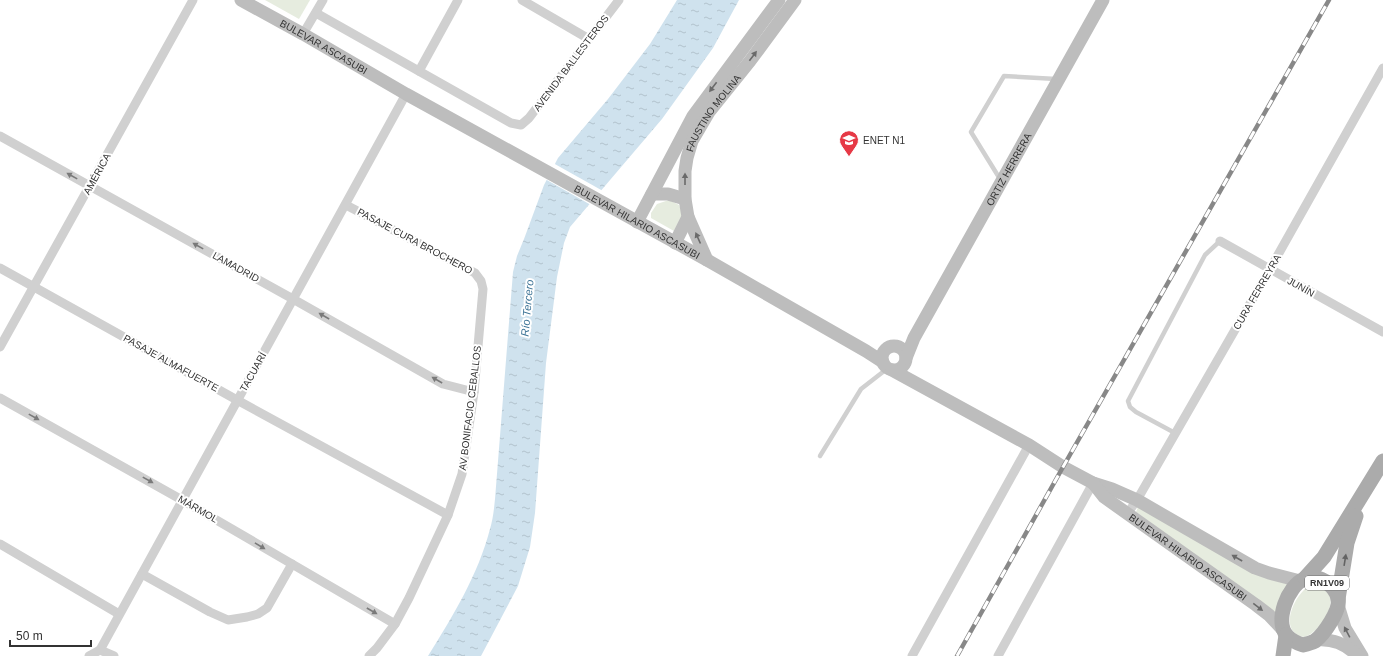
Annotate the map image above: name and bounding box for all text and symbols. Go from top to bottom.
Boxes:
street label: AVENIDA BALLESTEROS [531,12,611,113]
street label: BULEVAR ASCASUBI [278,17,369,76]
one-way arrow [749,51,758,62]
street label: FAUSTINO MOLINA [684,72,743,153]
one-way arrow [709,82,718,93]
school or university icon: ENET N1 [838,129,860,157]
street label: ORTIZ HERRERA [984,131,1033,207]
place label: ENET N1 [863,135,905,146]
street label: AMÉRICA [80,151,113,197]
one-way arrow [67,172,78,179]
one-way arrow [682,172,688,185]
street label: BULEVAR HILARIO ASCASUBI [573,183,702,261]
street label: PASAJE CURA BROCHERO [356,206,475,276]
one-way arrow [694,232,700,244]
one-way arrow [192,242,204,249]
street label: LAMADRID [211,250,261,284]
street label: CURA FERREYRA [1231,252,1283,332]
street label: JUNÍN [1285,274,1317,299]
water label: Río Tercero [519,279,535,337]
one-way arrow [318,313,330,320]
street label: PASAJE ALMAFUERTE [122,332,221,394]
street label: AV BONIFACIO CEBALLOS [457,345,483,471]
street label: TACUARÍ [237,350,268,394]
one-way arrow [431,377,443,384]
one-way arrow [28,414,40,420]
one-way arrow [142,477,154,484]
street label: MÁRMOL [176,492,221,525]
street label: BULEVAR HILARIO ASCASUBI [1127,511,1249,602]
one-way arrow [254,542,266,549]
one-way arrow [1342,554,1348,566]
one-way arrow [1231,555,1243,562]
road number: RN1V09 [1305,576,1349,590]
one-way arrow [1253,603,1264,611]
one-way arrow [366,607,378,614]
scale bar [10,622,91,648]
one-way arrow [1344,626,1350,638]
text: 50 m [16,629,43,643]

